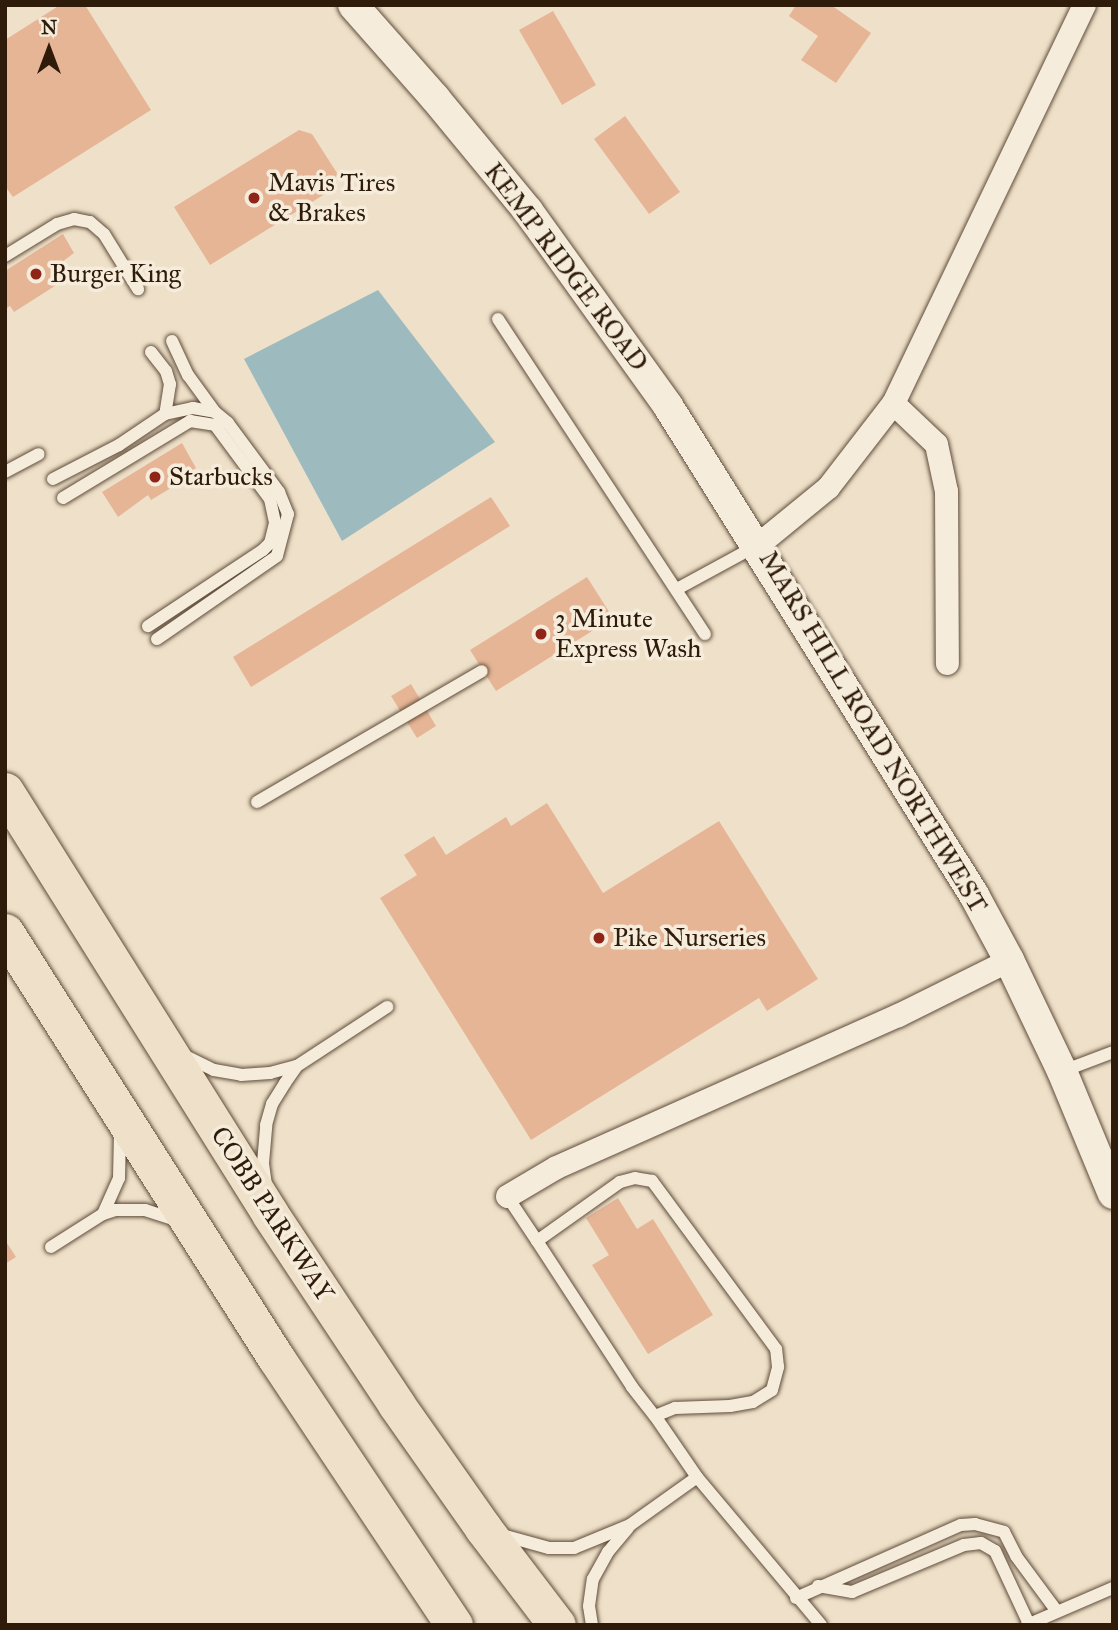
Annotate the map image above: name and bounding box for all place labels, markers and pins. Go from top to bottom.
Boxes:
place label: Mavis Tires & Brakes [268,167,395,228]
marker: Mavis Tires & Brakes [246,190,262,206]
place label: Burger King [50,258,181,290]
marker: Burger King [28,266,44,282]
place label: Starbucks [169,461,273,493]
marker: Starbucks [147,469,163,485]
place label: 3 Minute Express Wash [555,603,701,664]
marker: 3 Minute Express Wash [533,626,549,642]
place label: Pike Nurseries [613,922,766,954]
marker: Pike Nurseries [591,930,607,946]

